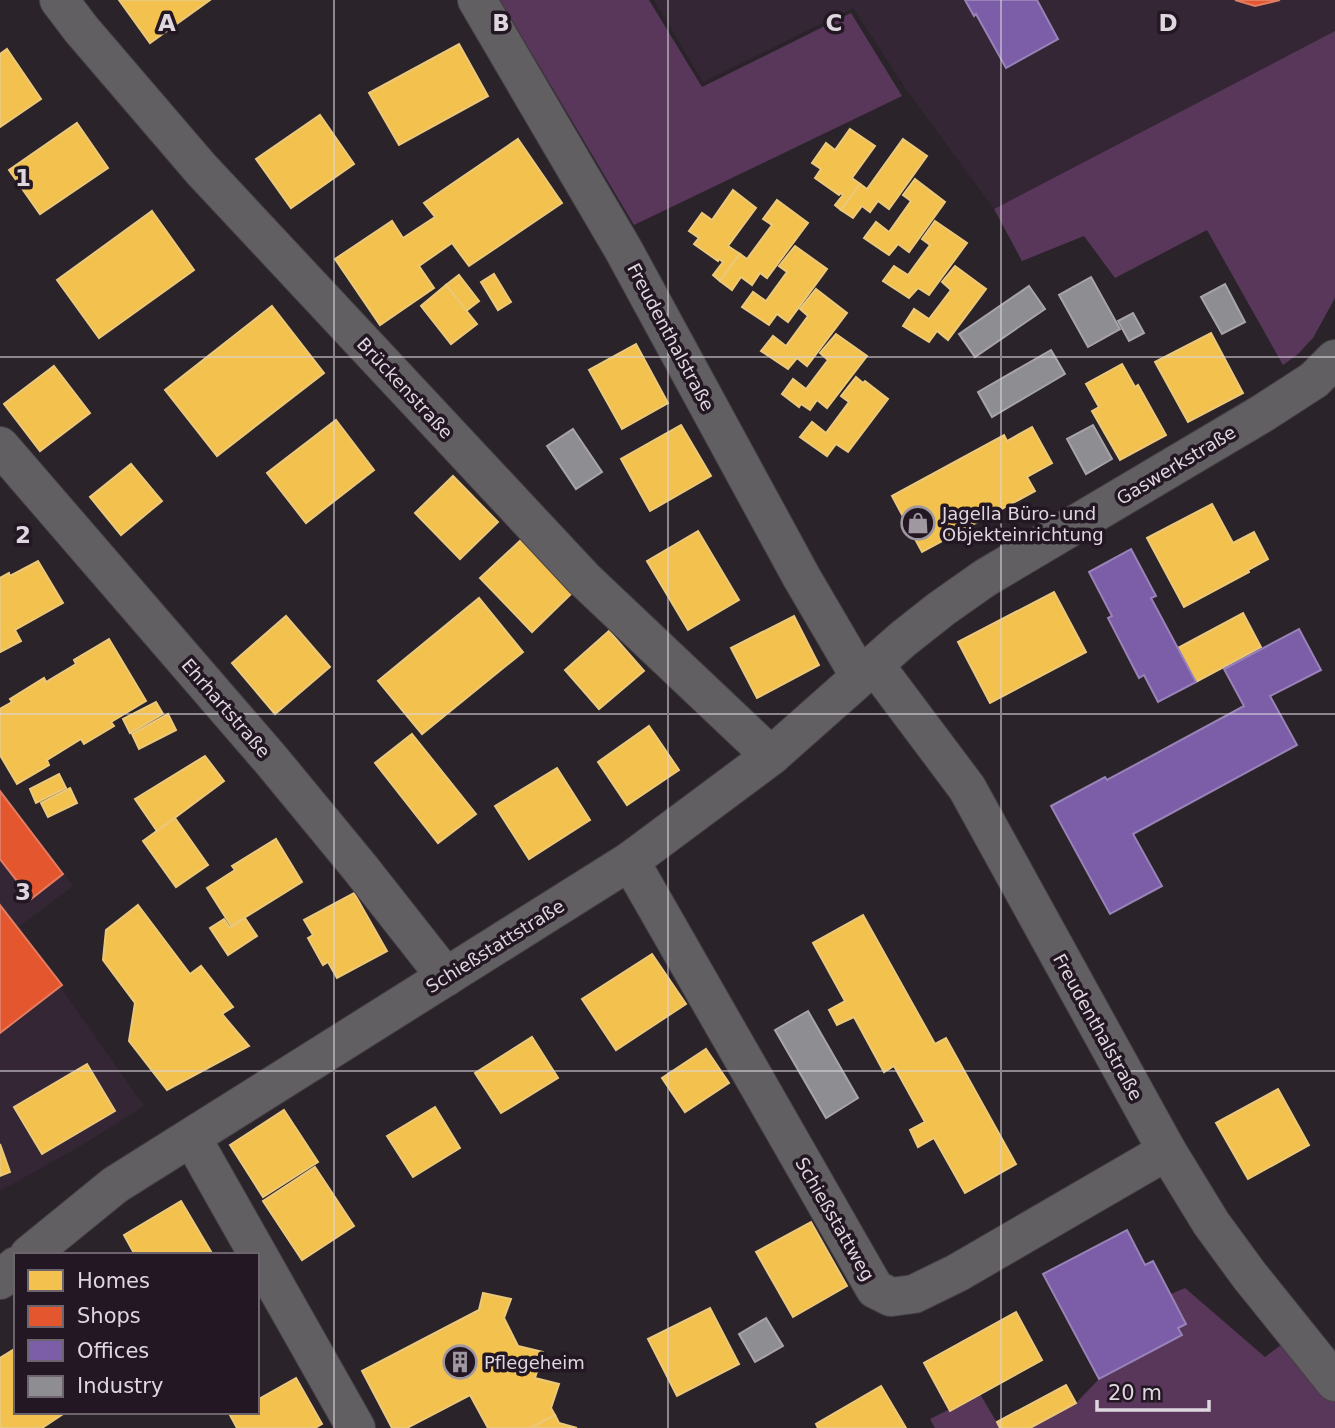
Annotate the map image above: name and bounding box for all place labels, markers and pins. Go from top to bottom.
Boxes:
place label: Jagella Büro- und Objekteinrichtung [941,503,1104,545]
shop icon: Jagella Büro- und Objekteinrichtung [899,504,937,542]
building icon: Pflegeheim [441,1343,479,1381]
place label: Pflegeheim [484,1352,585,1373]

